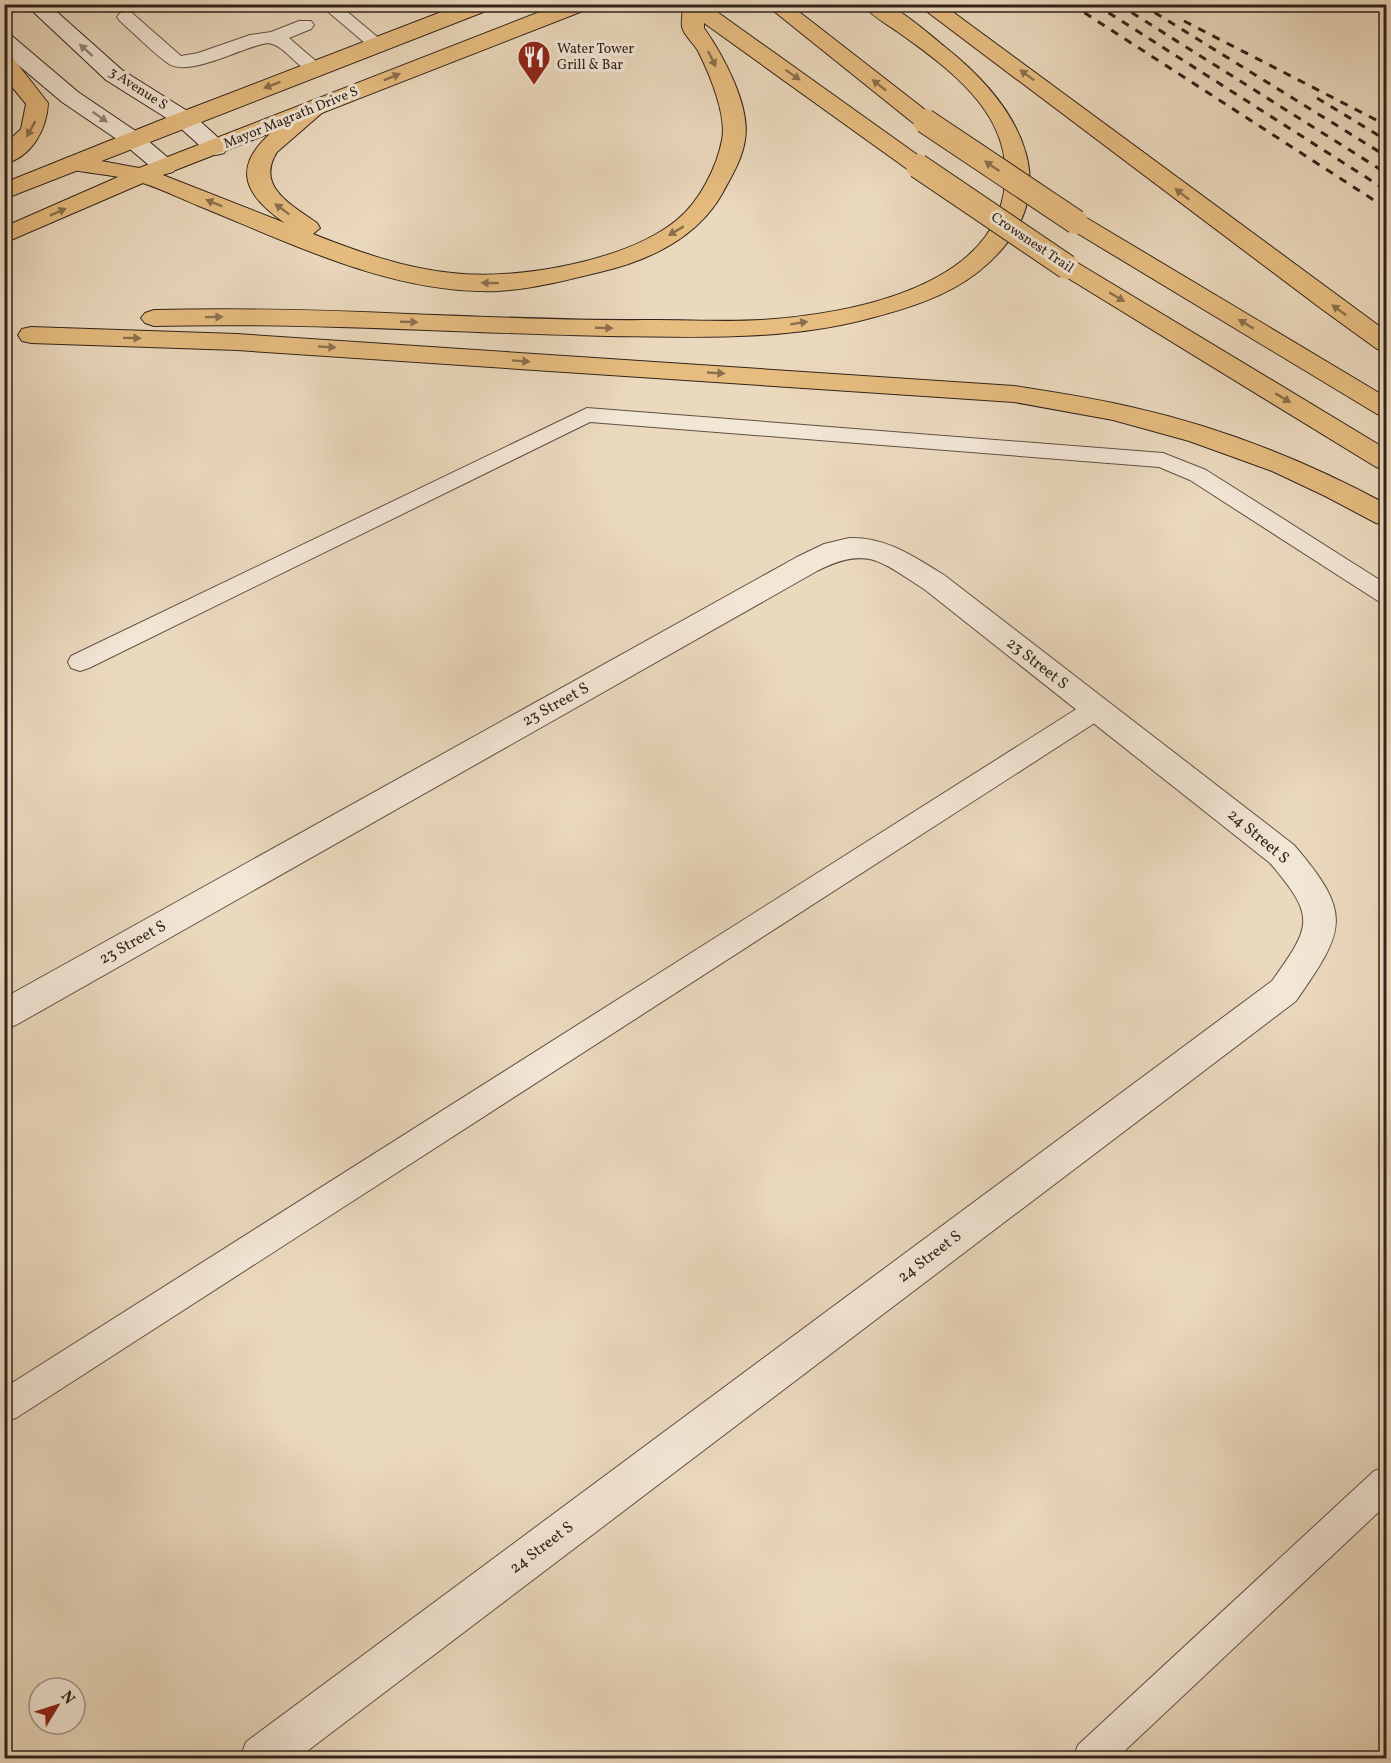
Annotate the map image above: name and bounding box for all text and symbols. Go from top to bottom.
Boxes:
restaurant icon: Water Tower Grill & Bar [516,39,552,86]
place label: Water Tower Grill & Bar [557,40,634,75]
one-way arrow [79,44,94,57]
one-way arrow [707,50,717,68]
street label: 3 Avenue S [105,63,171,115]
one-way arrow [784,69,800,81]
one-way arrow [1019,70,1034,82]
one-way arrow [383,72,401,82]
one-way arrow [871,79,887,92]
one-way arrow [263,81,281,91]
street label: Mayor Magrath Drive S [221,82,361,154]
one-way arrow [91,111,107,123]
one-way arrow [27,120,37,138]
one-way arrow [985,160,1001,172]
one-way arrow [1174,187,1190,200]
one-way arrow [204,198,222,208]
one-way arrow [274,202,290,215]
one-way arrow [49,207,67,217]
street label: Crowsnest Trail [987,208,1077,278]
one-way arrow [668,225,684,236]
one-way arrow [481,278,500,287]
one-way arrow [1109,291,1125,302]
one-way arrow [1331,304,1346,316]
one-way arrow [205,312,224,321]
one-way arrow [400,317,419,326]
one-way arrow [1238,318,1254,329]
one-way arrow [789,319,808,328]
one-way arrow [595,324,614,333]
one-way arrow [122,333,141,343]
one-way arrow [317,343,336,352]
one-way arrow [512,356,531,365]
one-way arrow [706,369,725,378]
one-way arrow [1275,393,1291,404]
street label: 23 Street S [1001,633,1073,695]
street label: 23 Street S [519,678,593,732]
street label: 24 Street S [1222,805,1294,869]
street label: 23 Street S [96,916,170,970]
street label: 24 Street S [893,1226,967,1288]
street label: 24 Street S [505,1517,579,1579]
north arrow [27,1676,87,1736]
text: N [55,1687,80,1710]

